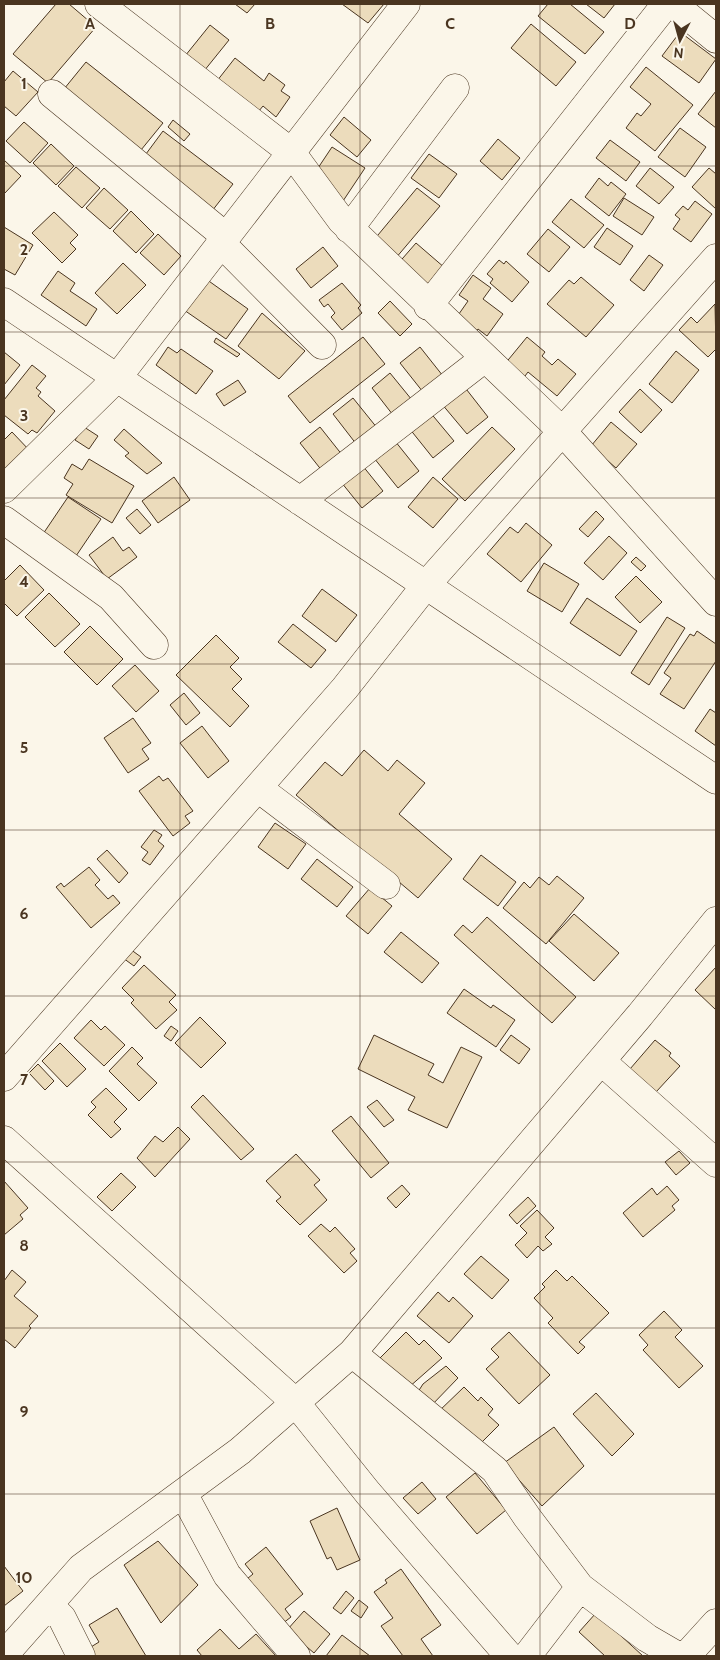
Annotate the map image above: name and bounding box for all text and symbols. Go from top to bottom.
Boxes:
text: A [85,14,95,33]
text: B [265,14,275,33]
text: C [445,14,455,33]
text: D [624,14,636,33]
north arrow [655,15,705,65]
text: N [673,43,685,62]
text: 1 [21,74,27,93]
text: 2 [20,240,28,259]
text: 3 [20,406,28,425]
text: 4 [19,572,29,591]
text: 5 [20,738,28,757]
text: 6 [20,904,29,923]
text: 7 [20,1070,29,1089]
text: 8 [19,1236,29,1255]
text: 9 [20,1402,29,1421]
text: 10 [15,1568,33,1587]

